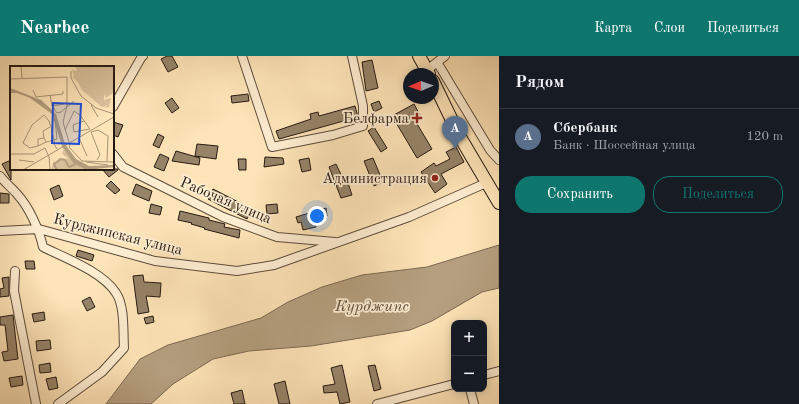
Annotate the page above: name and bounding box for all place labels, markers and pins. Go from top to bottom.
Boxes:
place label: Белфарма [343,112,410,127]
marker: Белфарма [412,113,422,123]
pin: A [442,116,468,149]
place label: Администрация [322,172,427,187]
marker: Администрация [430,173,440,183]

